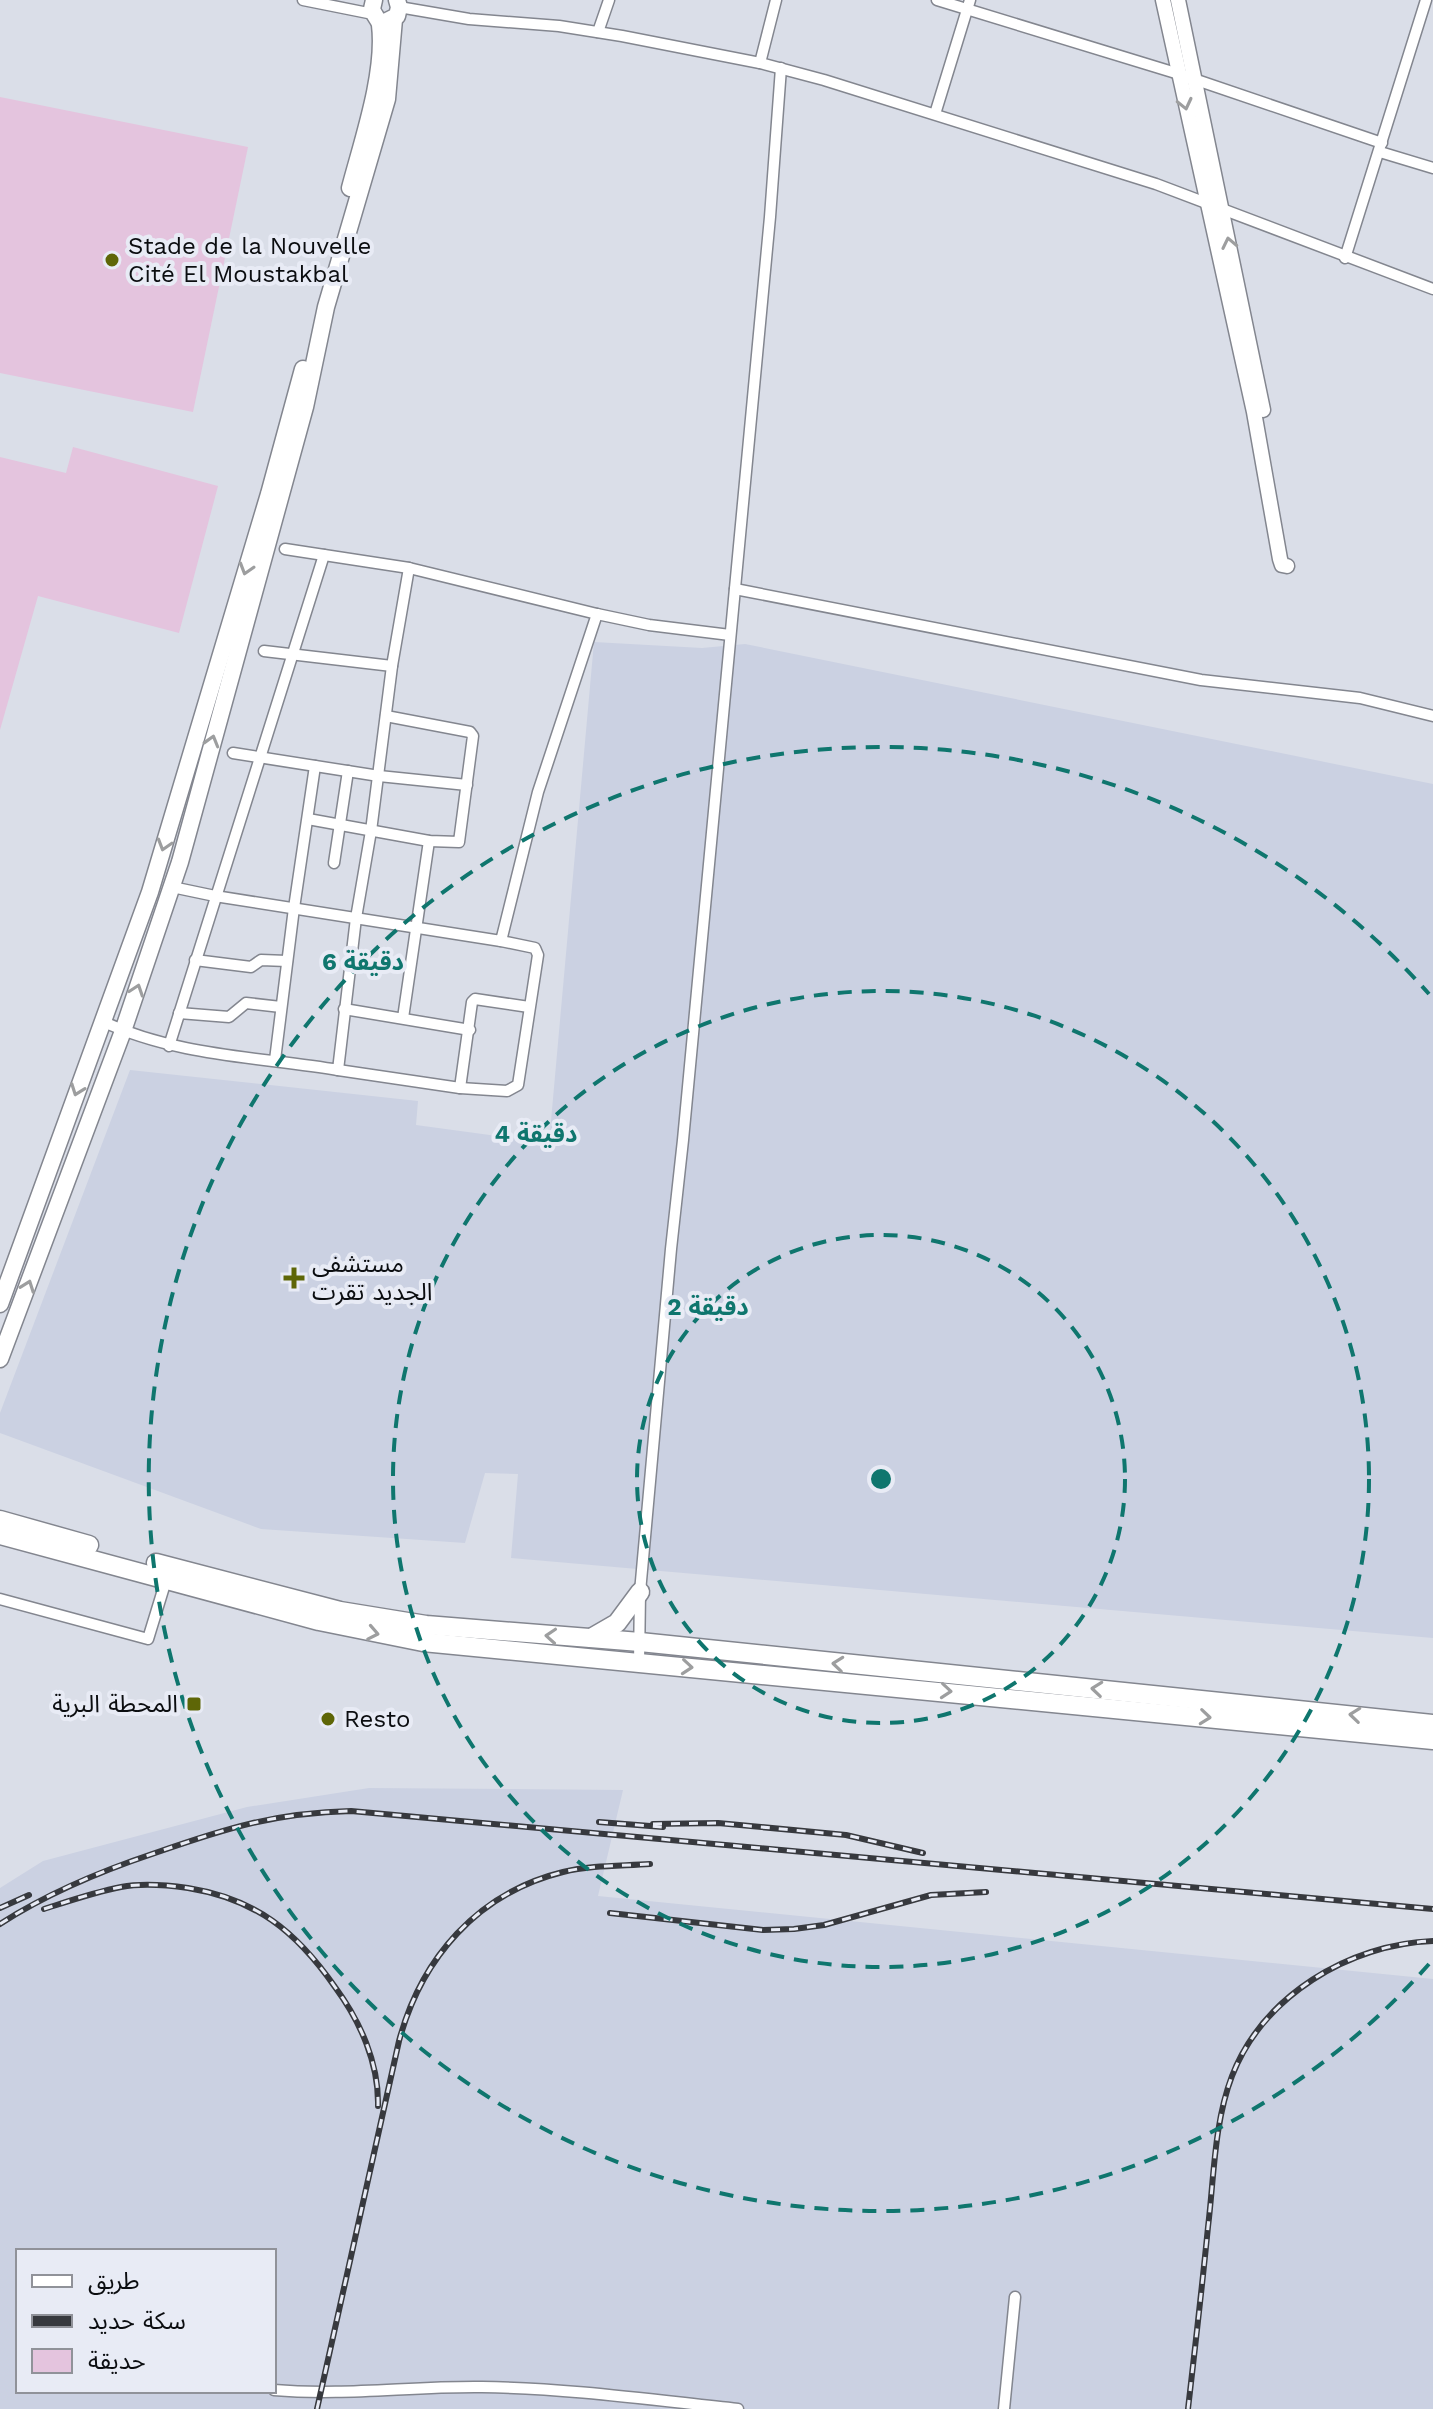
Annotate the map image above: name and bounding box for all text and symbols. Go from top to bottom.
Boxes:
one-way arrow [1176,96,1193,110]
place label: Stade de la Nouvelle Cité El Moustakbal [128,232,371,288]
one-way arrow [1221,237,1238,251]
marker: Stade de la Nouvelle Cité El Moustakbal [103,251,121,269]
one-way arrow [239,561,255,575]
one-way arrow [203,735,220,749]
one-way arrow [157,837,173,851]
text: 6 دقيقة [322,948,404,976]
one-way arrow [128,984,144,998]
one-way arrow [70,1082,87,1096]
text: 4 دقيقة [495,1120,577,1148]
place label: مستشفى الجديد تقرت [312,1250,433,1306]
marker: مستشفى الجديد تقرت [283,1267,305,1289]
one-way arrow [18,1280,35,1294]
text: 2 دقيقة [667,1293,749,1321]
centre of rings [867,1465,895,1493]
one-way arrow [366,1624,380,1641]
one-way arrow [544,1628,557,1645]
one-way arrow [831,1656,844,1673]
one-way arrow [681,1658,694,1675]
one-way arrow [1090,1681,1103,1698]
one-way arrow [940,1683,953,1700]
place label: المحطة البرية [52,1690,178,1718]
marker: المحطة البرية [185,1695,203,1713]
place label: Resto [344,1705,411,1733]
one-way arrow [1349,1707,1362,1724]
one-way arrow [1199,1709,1212,1726]
marker: Resto [319,1710,337,1728]
legend [16,2249,276,2393]
text: طريق [88,2267,140,2296]
text: سكة حديد [88,2307,186,2335]
text: حديقة [88,2347,146,2375]

